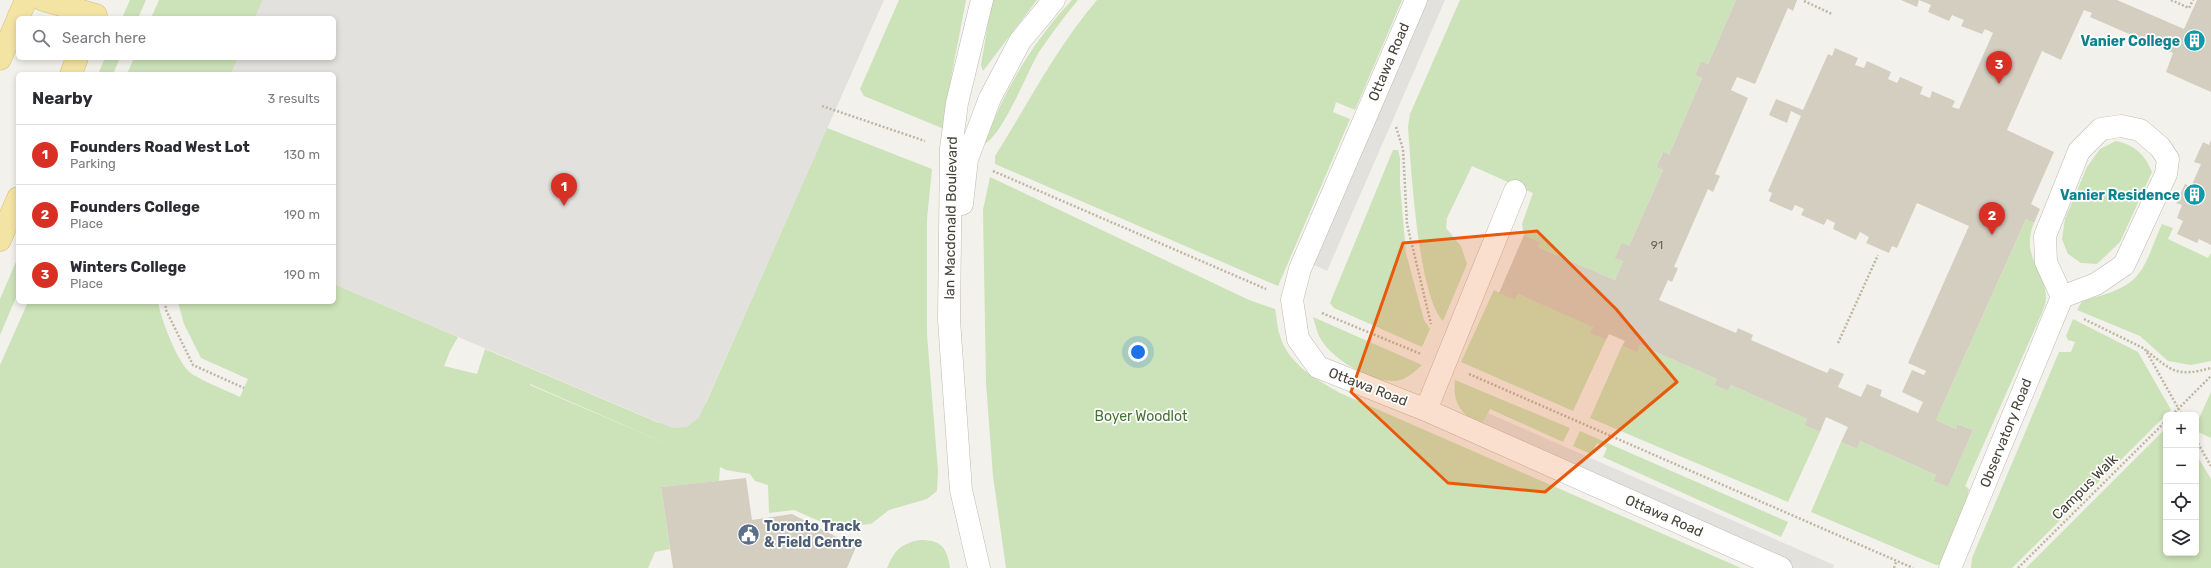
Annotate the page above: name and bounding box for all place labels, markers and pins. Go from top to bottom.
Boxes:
building icon: Vanier College [2182,28,2208,54]
place label: Vanier College [2081,33,2180,50]
pin: 3 [1986,51,2012,84]
pin: 1 [551,173,577,206]
building icon: Vanier Residence [2182,182,2208,208]
place label: Vanier Residence [2060,187,2180,204]
pin: 2 [1979,202,2005,235]
place label: Toronto Track & Field Centre [764,518,862,551]
public building icon: Toronto Track & Field Centre [736,521,762,547]

